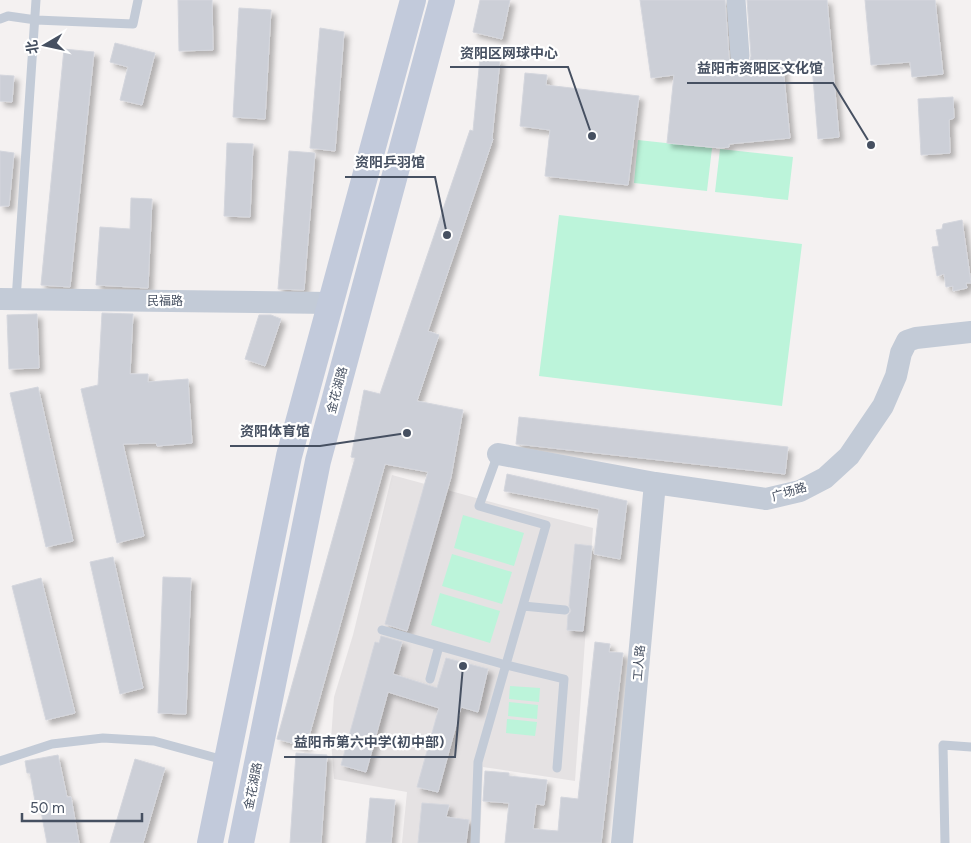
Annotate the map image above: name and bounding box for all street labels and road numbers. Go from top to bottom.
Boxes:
street label: 民福路 [147,294,183,308]
street label: 金花湖路 [324,365,350,415]
street label: 广场路 [770,480,808,504]
street label: 工人路 [630,644,648,682]
street label: 金花湖路 [242,761,264,811]

